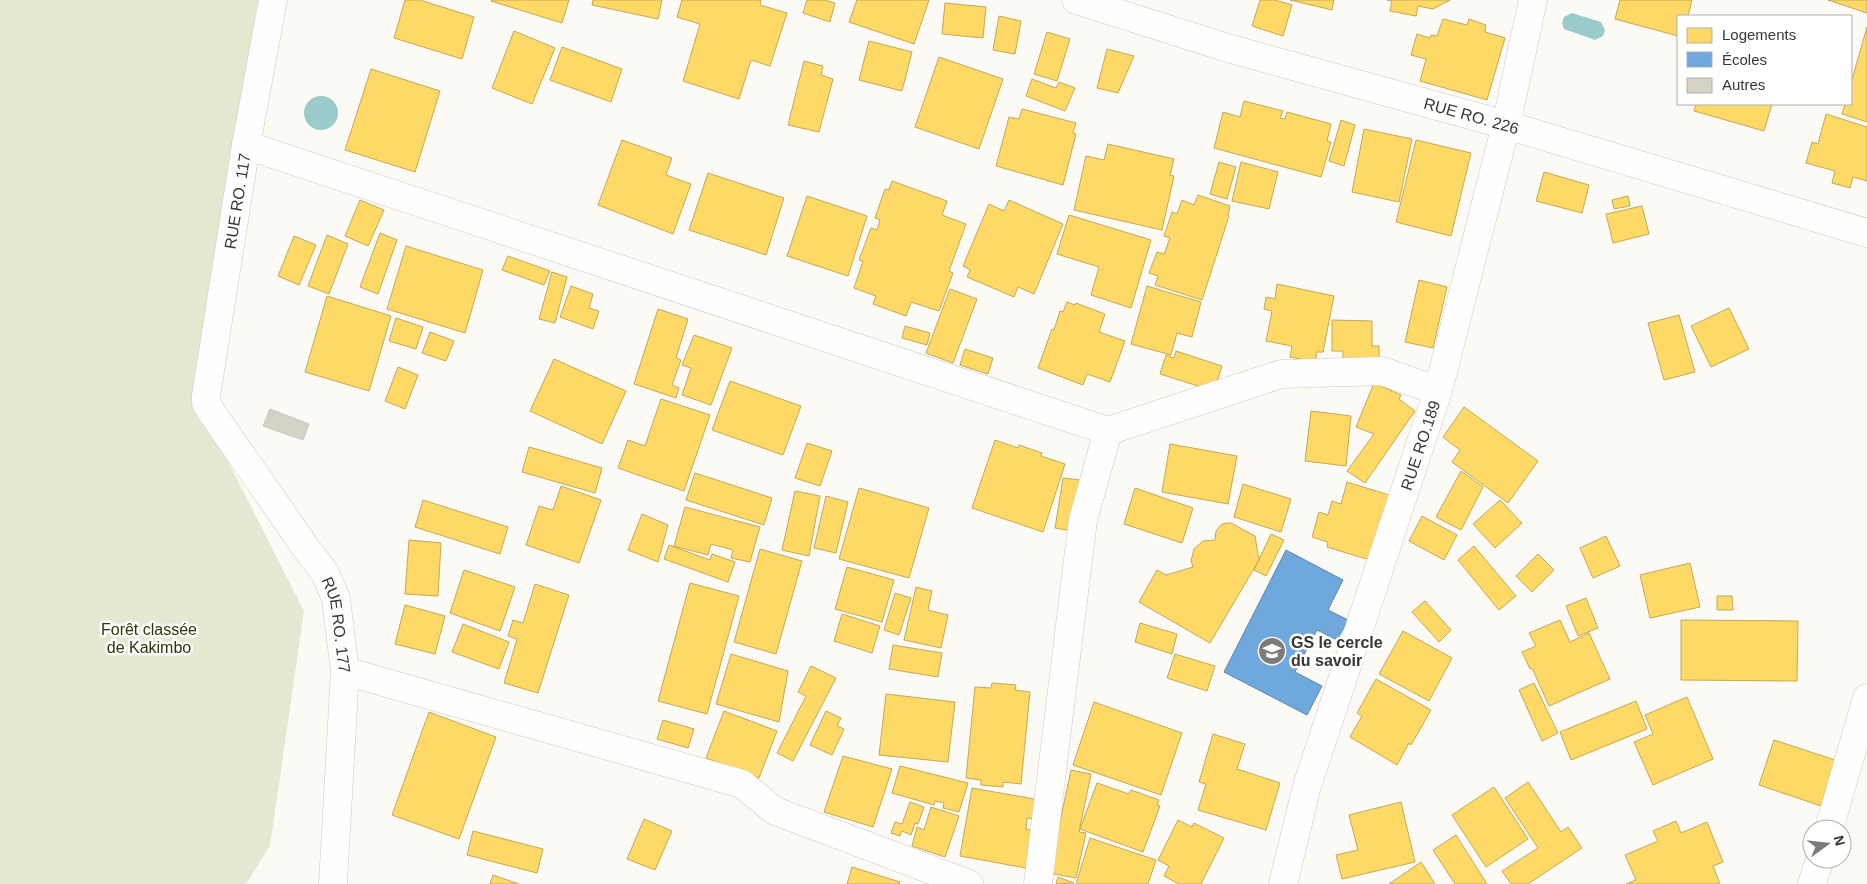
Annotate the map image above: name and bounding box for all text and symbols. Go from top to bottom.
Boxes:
legend [1677,15,1852,105]
text: Logements [1722,26,1796,43]
text: Écoles [1722,51,1767,68]
text: Autres [1722,76,1765,93]
street label: RUE RO. 226 [1422,95,1521,137]
street label: RUE RO. 117 [222,152,253,250]
street label: RUE RO.189 [1398,398,1443,492]
street label: RUE RO. 177 [319,574,353,674]
park label: Forêt classée de Kakimbo [101,621,197,656]
place label: GS le cercle du savoir [1291,634,1383,669]
school or university icon: GS le cercle du savoir [1257,636,1287,666]
north arrow [1802,819,1852,869]
text: N [1831,834,1849,848]

